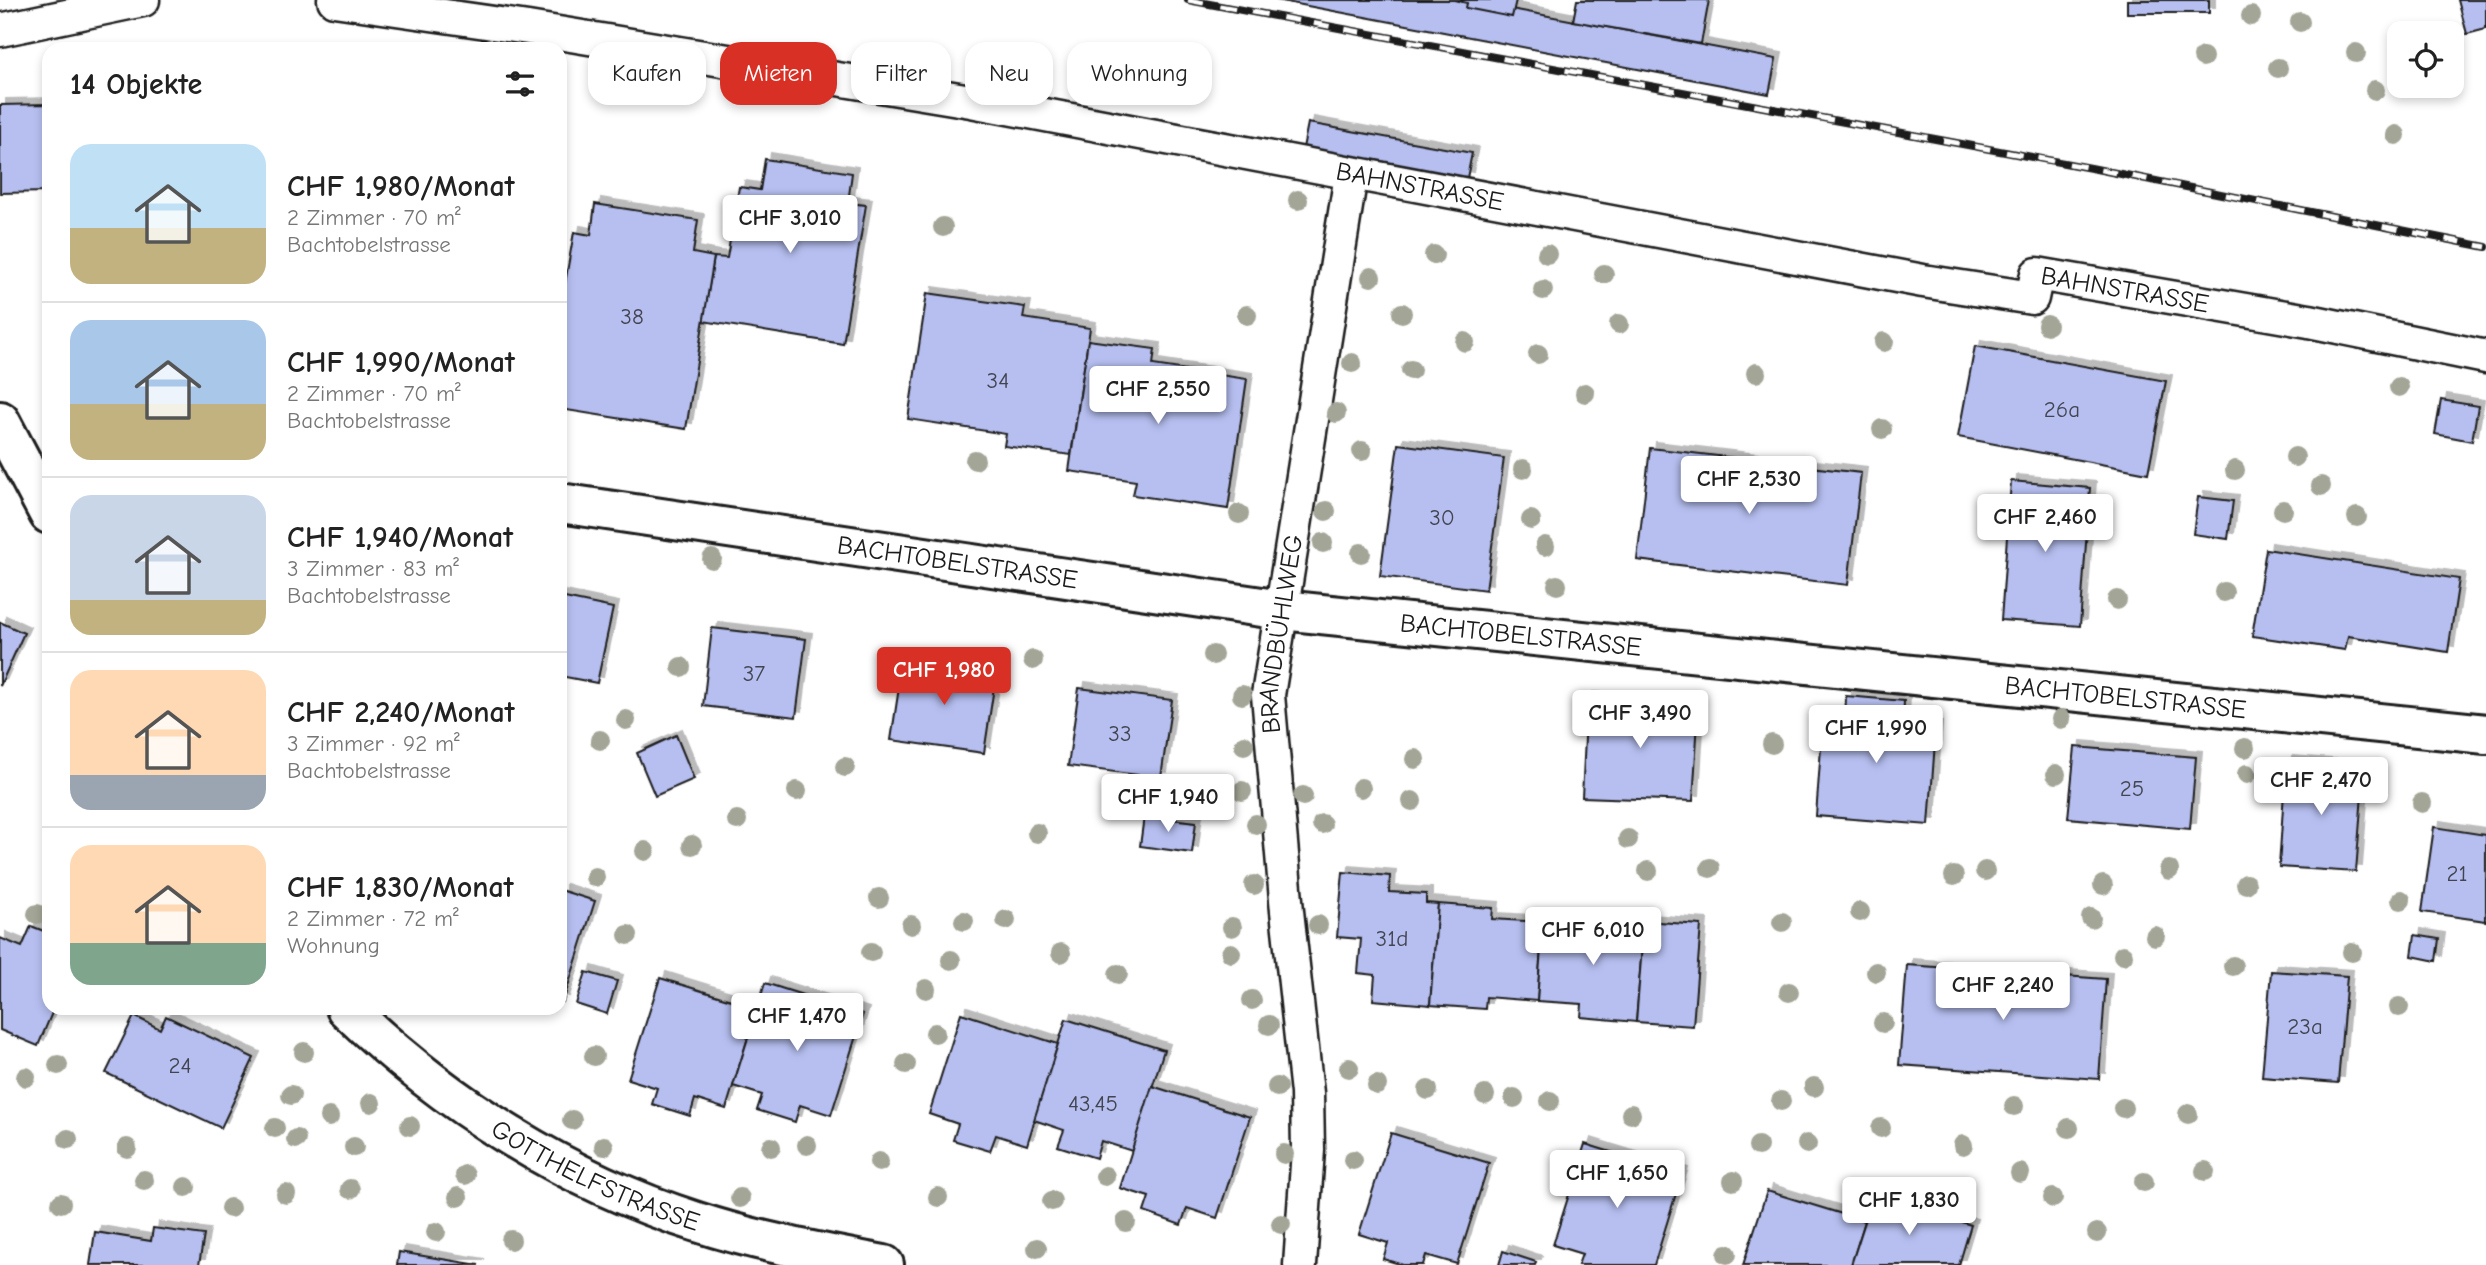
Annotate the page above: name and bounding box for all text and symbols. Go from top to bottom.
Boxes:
map controls [2387,21,2464,98]
button: locate [2387,21,2464,98]
chip: Kaufen [588,42,706,105]
chip: Mieten [720,42,837,105]
chip: Filter [851,42,951,105]
chip: Neu [965,42,1053,105]
chip: Wohnung [1067,42,1212,105]
icon: filters [501,65,539,103]
text: 14 Objekte [70,67,202,102]
street label: BAHNSTRASSE [1334,156,1506,217]
text: CHF 1,980/Monat [287,169,515,204]
icon: home [126,172,210,256]
pin: CHF 3,010 [710,196,870,255]
text: 2 Zimmer · 70 m² [287,204,461,231]
text: CHF 3,010 [739,204,841,231]
text: Bachtobelstrasse [287,231,451,258]
street label: BAHNSTRASSE [2038,261,2211,319]
house number: 38 [620,303,644,330]
text: CHF 1,990/Monat [287,345,515,380]
icon: home [126,348,210,432]
pin: CHF 2,550 [1078,366,1238,426]
house number: 34 [987,367,1009,394]
text: CHF 2,550 [1105,375,1211,402]
text: 2 Zimmer · 70 m² [287,380,461,407]
house number: 26a [2044,396,2080,423]
text: Bachtobelstrasse [287,407,451,434]
pin: CHF 2,530 [1669,456,1829,516]
text: CHF 2,530 [1697,465,1801,492]
pin: CHF 2,460 [1965,494,2125,554]
text: CHF 2,460 [1993,503,2097,530]
house number: 30 [1429,504,1455,531]
text: CHF 1,940/Monat [287,520,513,555]
icon: home [126,523,210,607]
street label: BACHTOBELSTRASSE [835,530,1080,596]
street label: BRANDBÜHLWEG [1253,532,1309,735]
text: 3 Zimmer · 83 m² [287,555,459,582]
text: Bachtobelstrasse [287,582,451,609]
street label: BACHTOBELSTRASSE [1399,608,1643,663]
pin: CHF 1,980 [864,648,1024,707]
text: CHF 1,980 [893,656,995,683]
house number: 37 [743,660,765,687]
street label: BACHTOBELSTRASSE [2003,671,2248,725]
pin: CHF 3,490 [1560,690,1720,750]
text: CHF 2,240/Monat [287,695,515,730]
icon: home [126,698,210,782]
text: CHF 3,490 [1588,699,1692,726]
pin: CHF 1,990 [1796,706,1956,765]
text: CHF 1,990 [1825,714,1927,741]
house number: 33 [1108,720,1132,747]
text: 3 Zimmer · 92 m² [287,730,460,757]
text: Bachtobelstrasse [287,757,451,784]
pin: CHF 2,470 [2241,758,2401,817]
text: CHF 2,470 [2270,766,2372,793]
pin: CHF 1,940 [1088,774,1248,834]
house number: 25 [2120,775,2144,802]
text: CHF 1,940 [1117,783,1219,810]
house number: 21 [2446,860,2468,887]
text: CHF 1,830/Monat [287,870,514,905]
icon: home [126,873,210,957]
text: 2 Zimmer · 72 m² [287,905,459,932]
pin: CHF 6,010 [1513,908,1673,967]
text: CHF 6,010 [1541,916,1645,943]
house number: 31d [1376,925,1408,952]
text: Wohnung [287,932,380,959]
pin: CHF 2,240 [1923,962,2083,1022]
text: CHF 2,240 [1952,971,2054,998]
pin: CHF 1,470 [717,993,877,1053]
text: CHF 1,470 [747,1002,847,1029]
house number: 23a [2287,1013,2323,1040]
house number: 24 [168,1052,192,1079]
house number: 43,45 [1068,1090,1118,1117]
street label: GOTTHELFSTRASSE [486,1114,703,1238]
pin: CHF 1,650 [1537,1150,1697,1210]
text: CHF 1,650 [1566,1159,1668,1186]
pin: CHF 1,830 [1829,1178,1989,1237]
text: CHF 1,830 [1858,1186,1960,1213]

